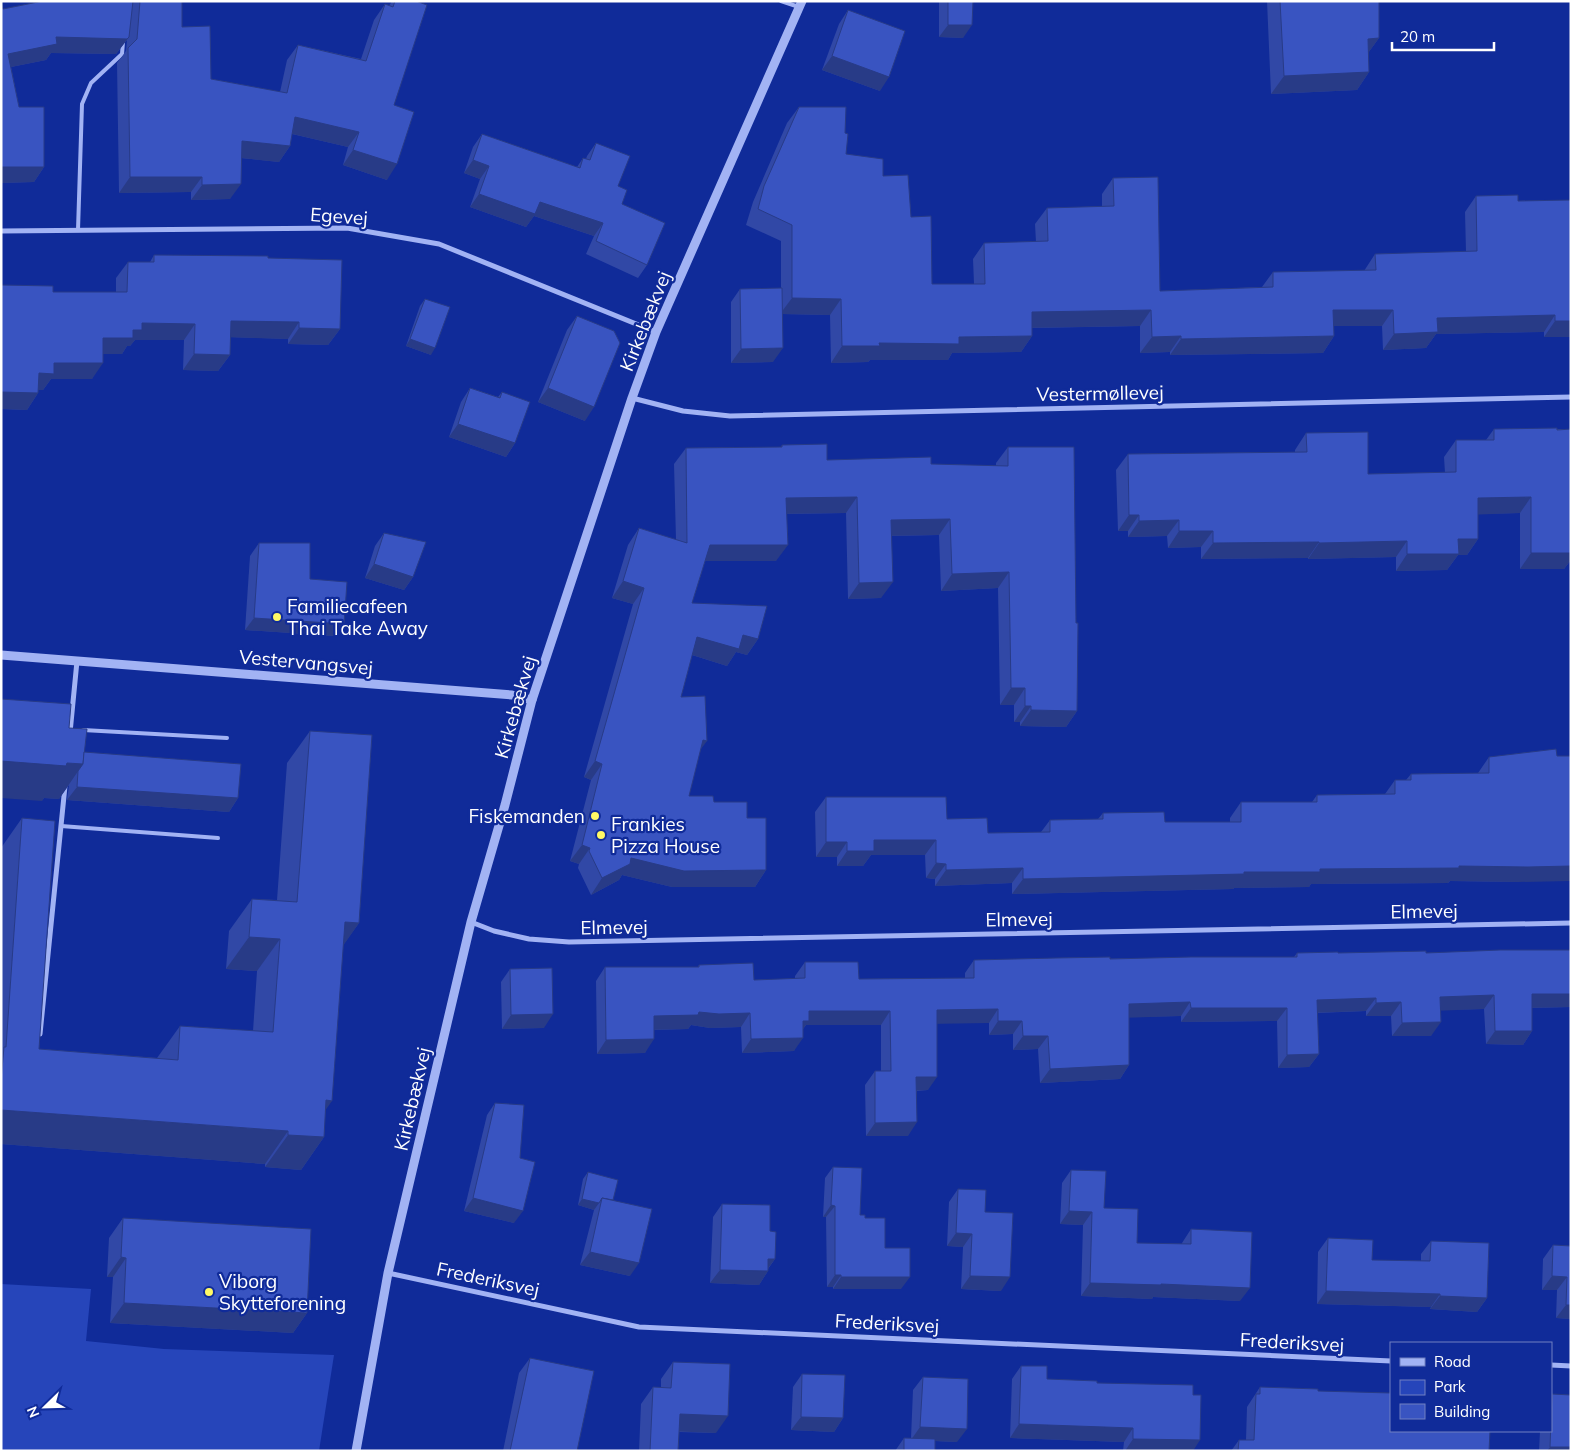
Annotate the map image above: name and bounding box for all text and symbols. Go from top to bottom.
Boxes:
scale bar [1392,20,1494,52]
text: 20 m [1400,27,1435,46]
street label: Egevej [309,202,369,230]
street label: Kirkebækvej [614,267,676,375]
street label: Vestermøllevej [1036,380,1164,406]
place label: Familiecafeen Thai Take Away [287,594,428,640]
marker: Familiecafeen Thai Take Away [271,611,283,623]
street label: Vestervangsvej [238,644,374,680]
street label: Kirkebækvej [489,653,541,761]
place label: Fiskemanden [468,804,585,828]
marker: Fiskemanden [589,810,601,822]
place label: Frankies Pizza House [611,812,720,858]
marker: Frankies Pizza House [595,829,607,841]
street label: Elmevej [1390,898,1458,924]
street label: Elmevej [985,906,1053,932]
street label: Elmevej [580,914,648,940]
street label: Kirkebækvej [388,1045,436,1153]
street label: Frederiksvej [434,1256,542,1302]
place label: Viborg Skytteforening [219,1269,346,1315]
marker: Viborg Skytteforening [203,1286,215,1298]
street label: Frederiksvej [834,1308,940,1338]
street label: Frederiksvej [1239,1327,1345,1357]
legend [1390,1342,1552,1432]
text: Road [1434,1352,1471,1371]
text: Park [1434,1377,1466,1396]
north arrow [20,1382,70,1432]
text: Building [1434,1402,1490,1421]
text: N [23,1404,43,1420]

